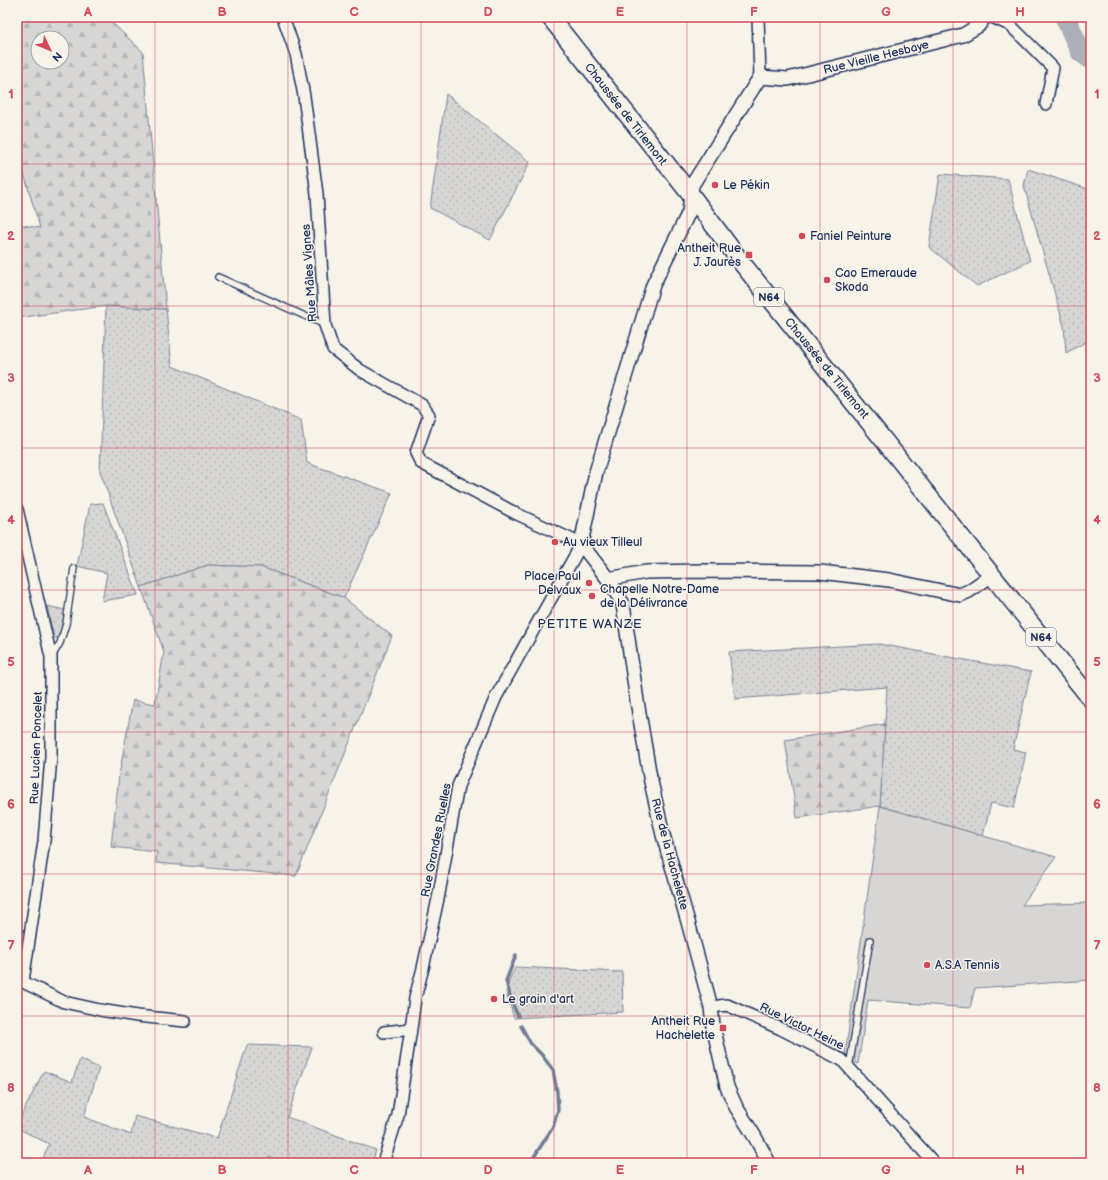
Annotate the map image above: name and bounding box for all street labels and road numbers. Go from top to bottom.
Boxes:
street label: Rue Vieille Hesbaye [822,37,930,78]
street label: Chaussée de Tirlemont [581,60,670,169]
street label: Rue Mâles Vignes [299,223,320,322]
road number: N64 [754,288,784,306]
street label: Chaussée de Tirlemont [781,315,872,422]
road number: N64 [1026,628,1056,646]
street label: Rue Lucien Poncelet [27,691,46,805]
street label: Rue Grandes Ruelles [418,782,455,898]
street label: Rue de la Hachelette [647,797,692,912]
street label: Rue Victor Heine [757,1000,846,1053]

